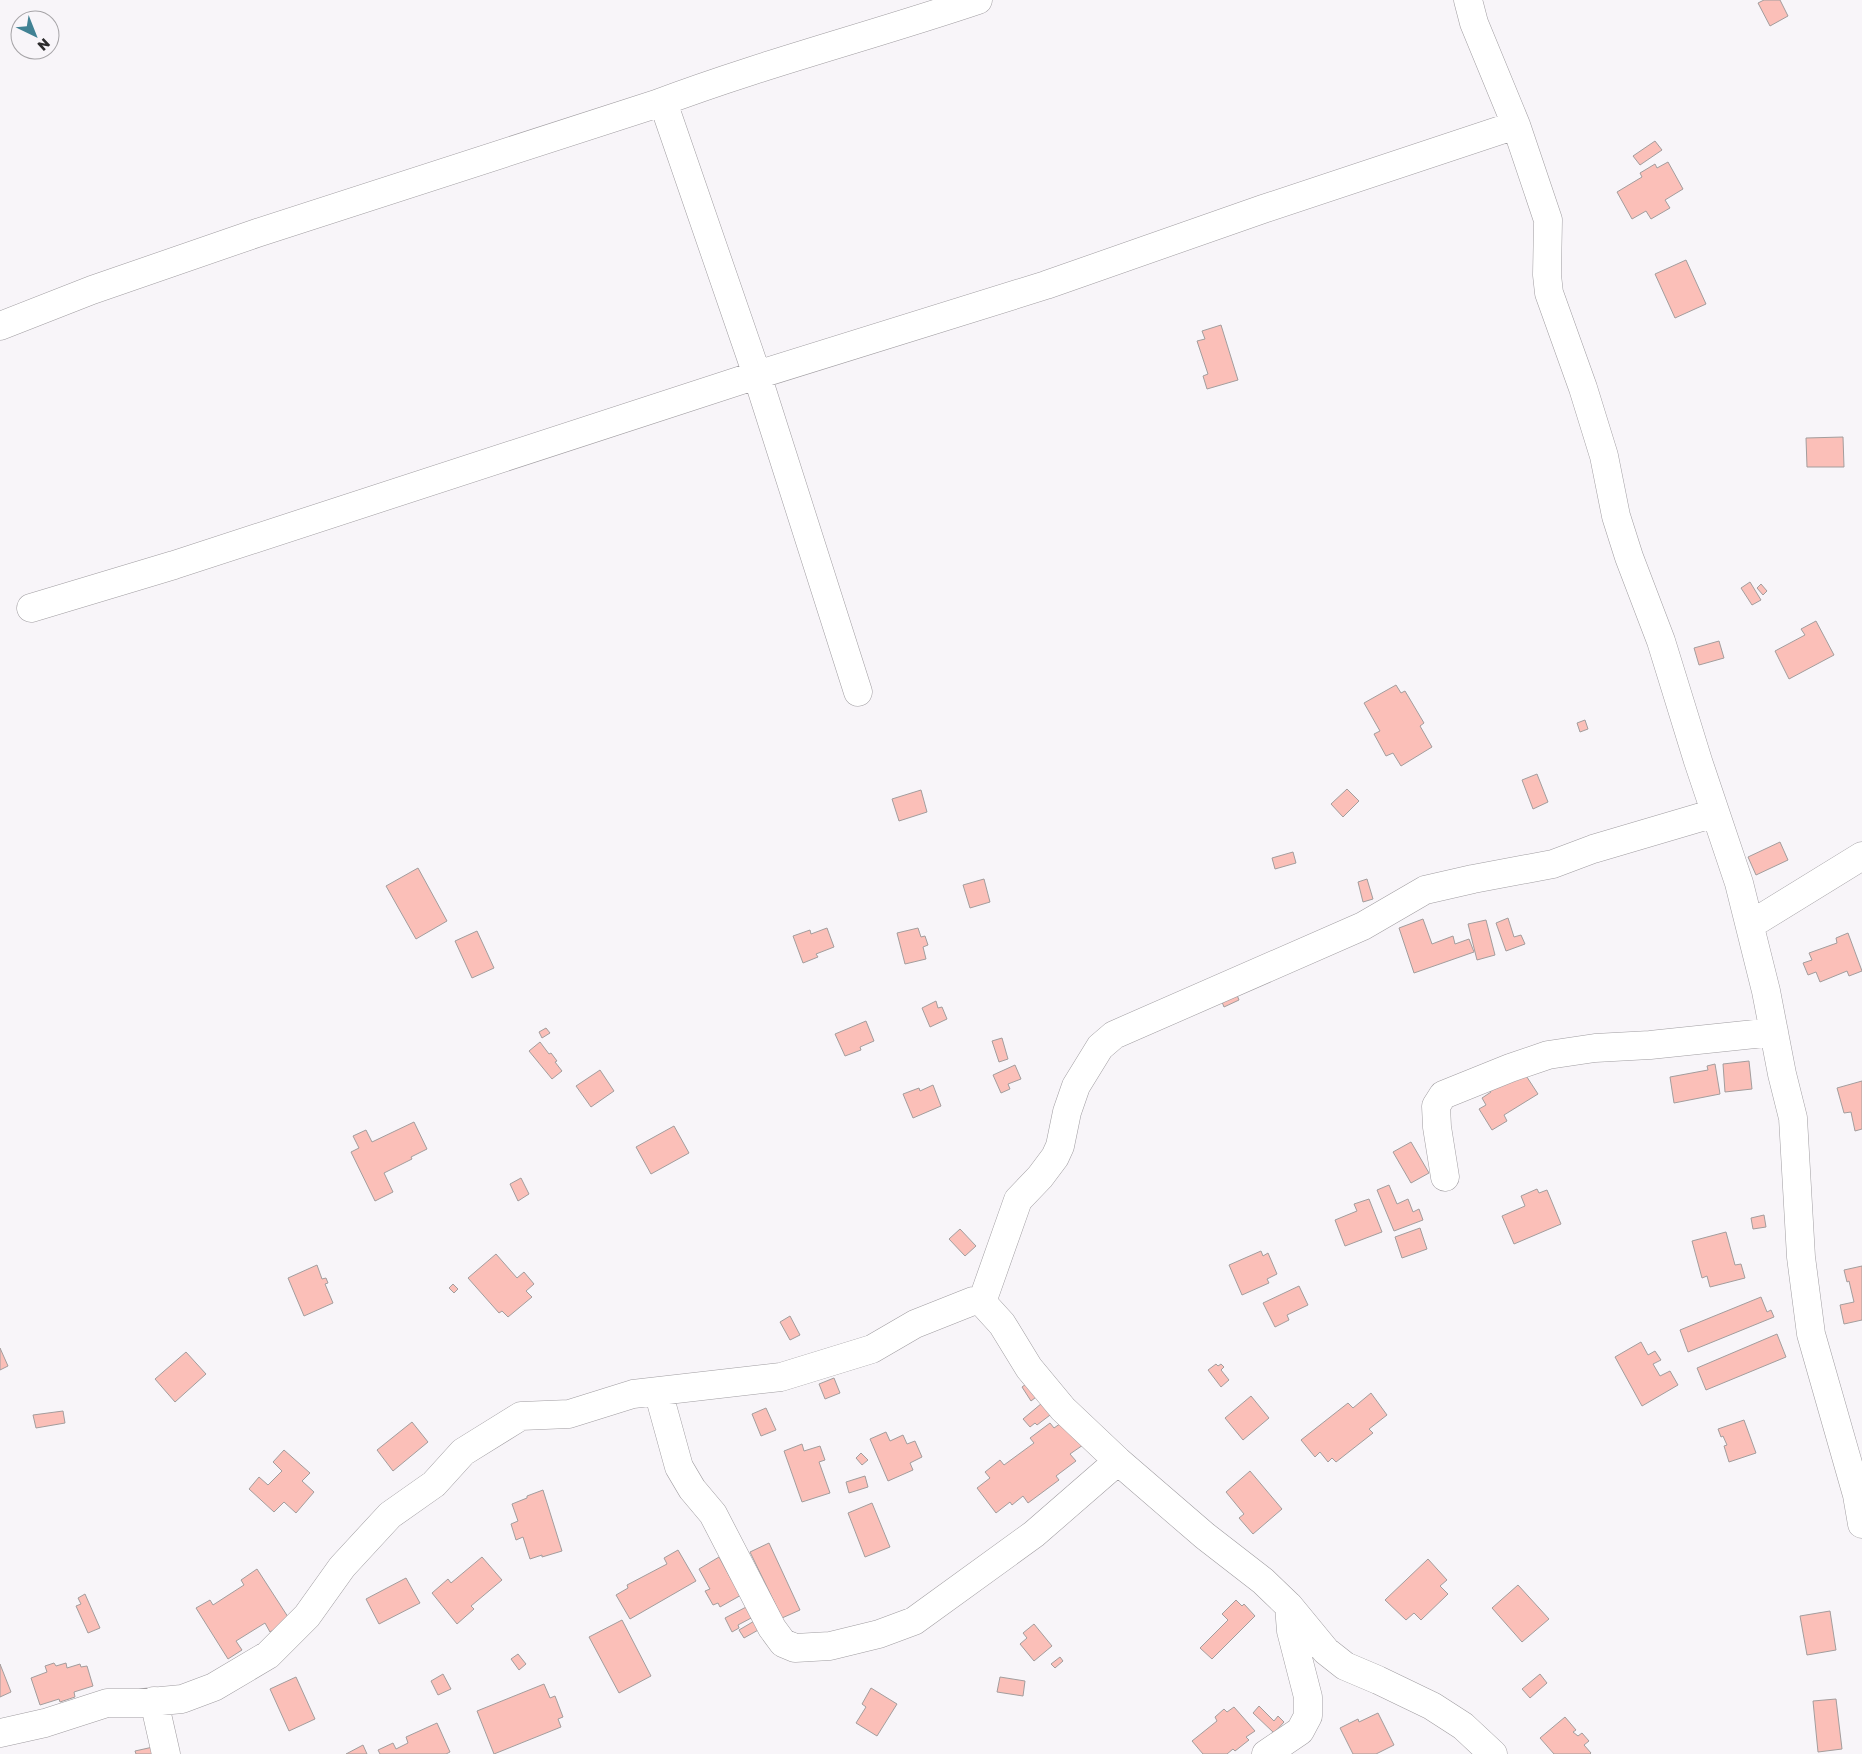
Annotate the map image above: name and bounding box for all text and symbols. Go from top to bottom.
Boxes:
north arrow [10,10,60,60]
text: N [35,35,54,55]

